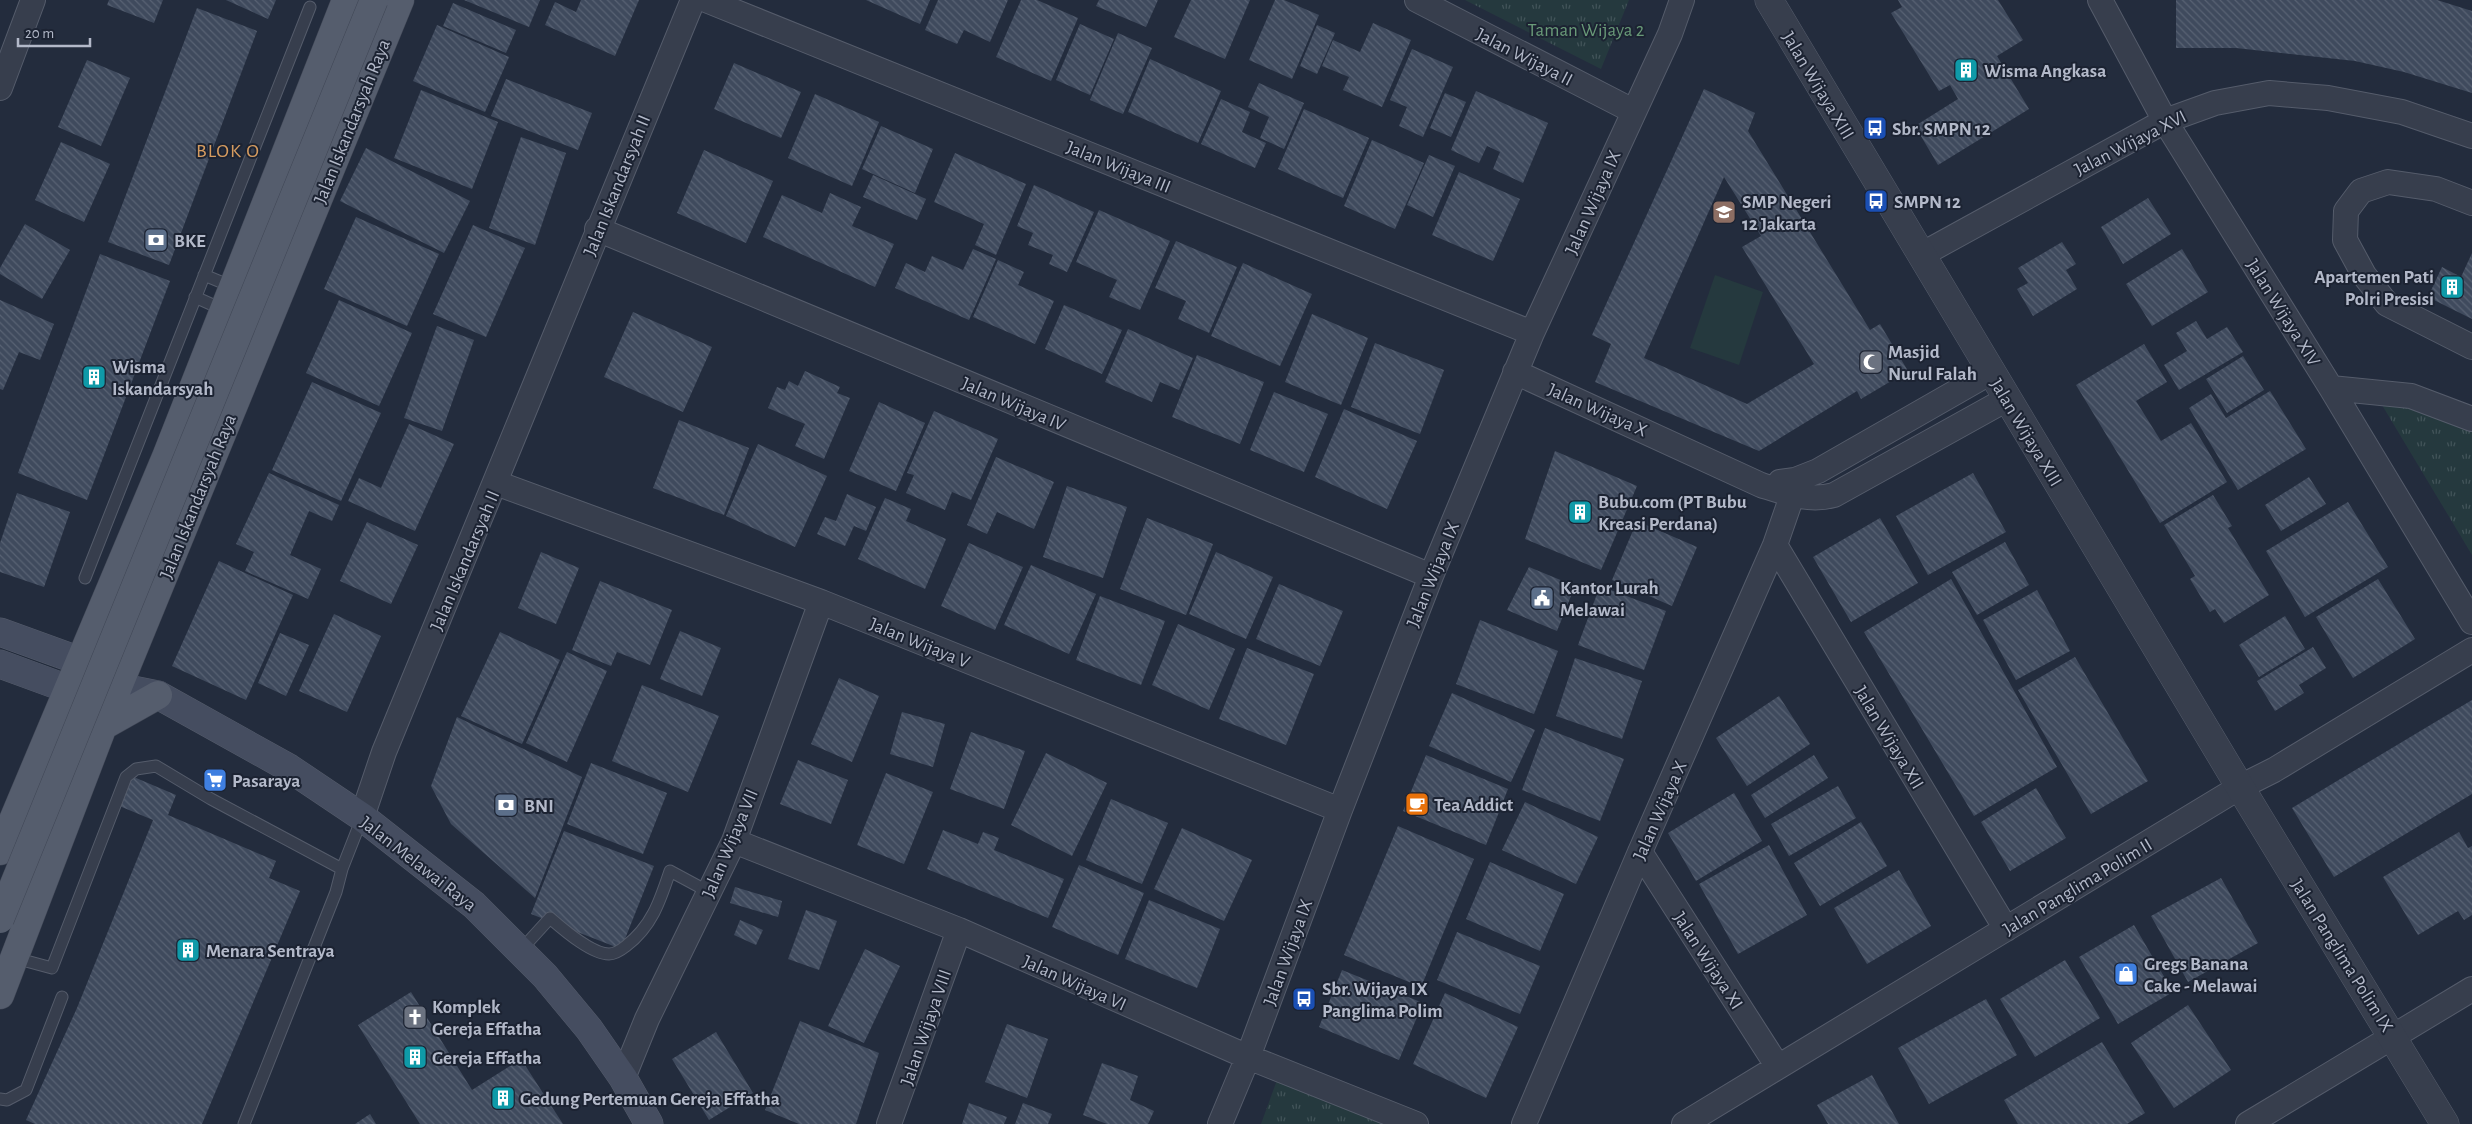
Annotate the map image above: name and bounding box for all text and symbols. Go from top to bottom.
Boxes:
scale bar [18,15,90,47]
park label: Taman Wijaya 2 [1528,21,1645,40]
street label: Jalan Wijaya II [1473,25,1576,90]
text: 20 m [25,26,54,41]
street label: Jalan Wijaya XIII [1778,29,1857,143]
street label: Jalan Iskandarsyah Raya [311,36,394,206]
building icon: Wisma Angkasa [1953,57,1979,83]
place label: Wisma Angkasa [1984,62,2106,81]
street label: Jalan Wijaya XVI [2072,107,2190,180]
street label: Jalan Iskandarsyah II [580,112,654,259]
bus stop icon: Sbr. SMPN 12 [1862,115,1888,141]
place label: Sbr. SMPN 12 [1892,120,1991,139]
street label: Jalan Wijaya III [1064,138,1173,197]
district label: BLOK O [196,141,260,161]
street label: Jalan Wijaya IX [1562,148,1625,258]
bus stop icon: SMPN 12 [1863,188,1889,214]
place label: SMP Negeri 12 Jakarta [1742,193,1832,234]
place label: SMPN 12 [1894,193,1961,212]
school or university icon: SMP Negeri 12 Jakarta [1711,199,1737,225]
bank icon: BKE [143,227,169,253]
place label: BKE [174,232,206,251]
street label: Jalan Wijaya XIV [2242,256,2323,370]
place label: Apartemen Pati Polri Presisi [2314,268,2434,309]
building icon: Apartemen Pati Polri Presisi [2439,274,2465,300]
place label: Masjid Nurul Falah [1888,343,1977,384]
mosque icon: Masjid Nurul Falah [1858,349,1884,375]
place label: Wisma Iskandarsyah [112,358,213,399]
building icon: Wisma Iskandarsyah [81,364,107,390]
street label: Jalan Wijaya IV [959,374,1068,435]
street label: Jalan Wijaya XIII [1986,376,2065,490]
street label: Jalan Wijaya X [1545,380,1650,441]
street label: Jalan Iskandarsyah Raya [157,411,240,581]
street label: Jalan Iskandarsyah II [427,488,503,633]
place label: Bubu.com (PT Bubu Kreasi Perdana) [1598,493,1747,534]
building icon: Bubu.com (PT Bubu Kreasi Perdana) [1567,499,1593,525]
street label: Jalan Wijaya IX [1404,519,1463,630]
place label: Kantor Lurah Melawai [1560,579,1659,620]
public building icon: Kantor Lurah Melawai [1529,585,1555,611]
street label: Jalan Wijaya V [867,615,972,672]
street label: Jalan Wijaya XII [1850,683,1927,793]
street label: Jalan Wijaya X [1630,758,1691,863]
supermarket icon: Pasaraya [202,767,228,793]
place label: Pasaraya [232,772,300,791]
street label: Jalan Wijaya VII [699,786,762,901]
cafe icon: Tea Addict [1404,791,1430,817]
bank icon: BNI [493,792,519,818]
place label: Tea Addict [1434,796,1514,815]
place label: BNI [524,797,554,816]
street label: Jalan Melawai Raya [357,813,480,915]
street label: Jalan Panglima Polim II [2000,835,2156,939]
street label: Jalan Panglima Polim IX [2287,876,2397,1036]
street label: Jalan Wijaya IX [1260,897,1316,1008]
street label: Jalan Wijaya XI [1669,909,1746,1013]
building icon: Menara Sentraya [175,937,201,963]
place label: Menara Sentraya [206,942,335,961]
street label: Jalan Wijaya VI [1020,952,1129,1015]
place label: Gregs Banana Cake - Melawai [2144,955,2257,996]
shop icon: Gregs Banana Cake - Melawai [2113,961,2139,987]
street label: Jalan Wijaya VIII [898,967,955,1088]
place label: Sbr. Wijaya IX Panglima Polim [1322,980,1443,1021]
bus stop icon: Sbr. Wijaya IX Panglima Polim [1291,986,1317,1012]
place label: Komplek Gereja Effatha [432,998,542,1039]
church icon: Komplek Gereja Effatha [402,1004,428,1030]
building icon: Gereja Effatha [402,1044,428,1070]
place label: Gereja Effatha [432,1049,542,1068]
building icon: Gedung Pertemuan Gereja Effatha [490,1085,516,1111]
place label: Gedung Pertemuan Gereja Effatha [520,1090,780,1109]

